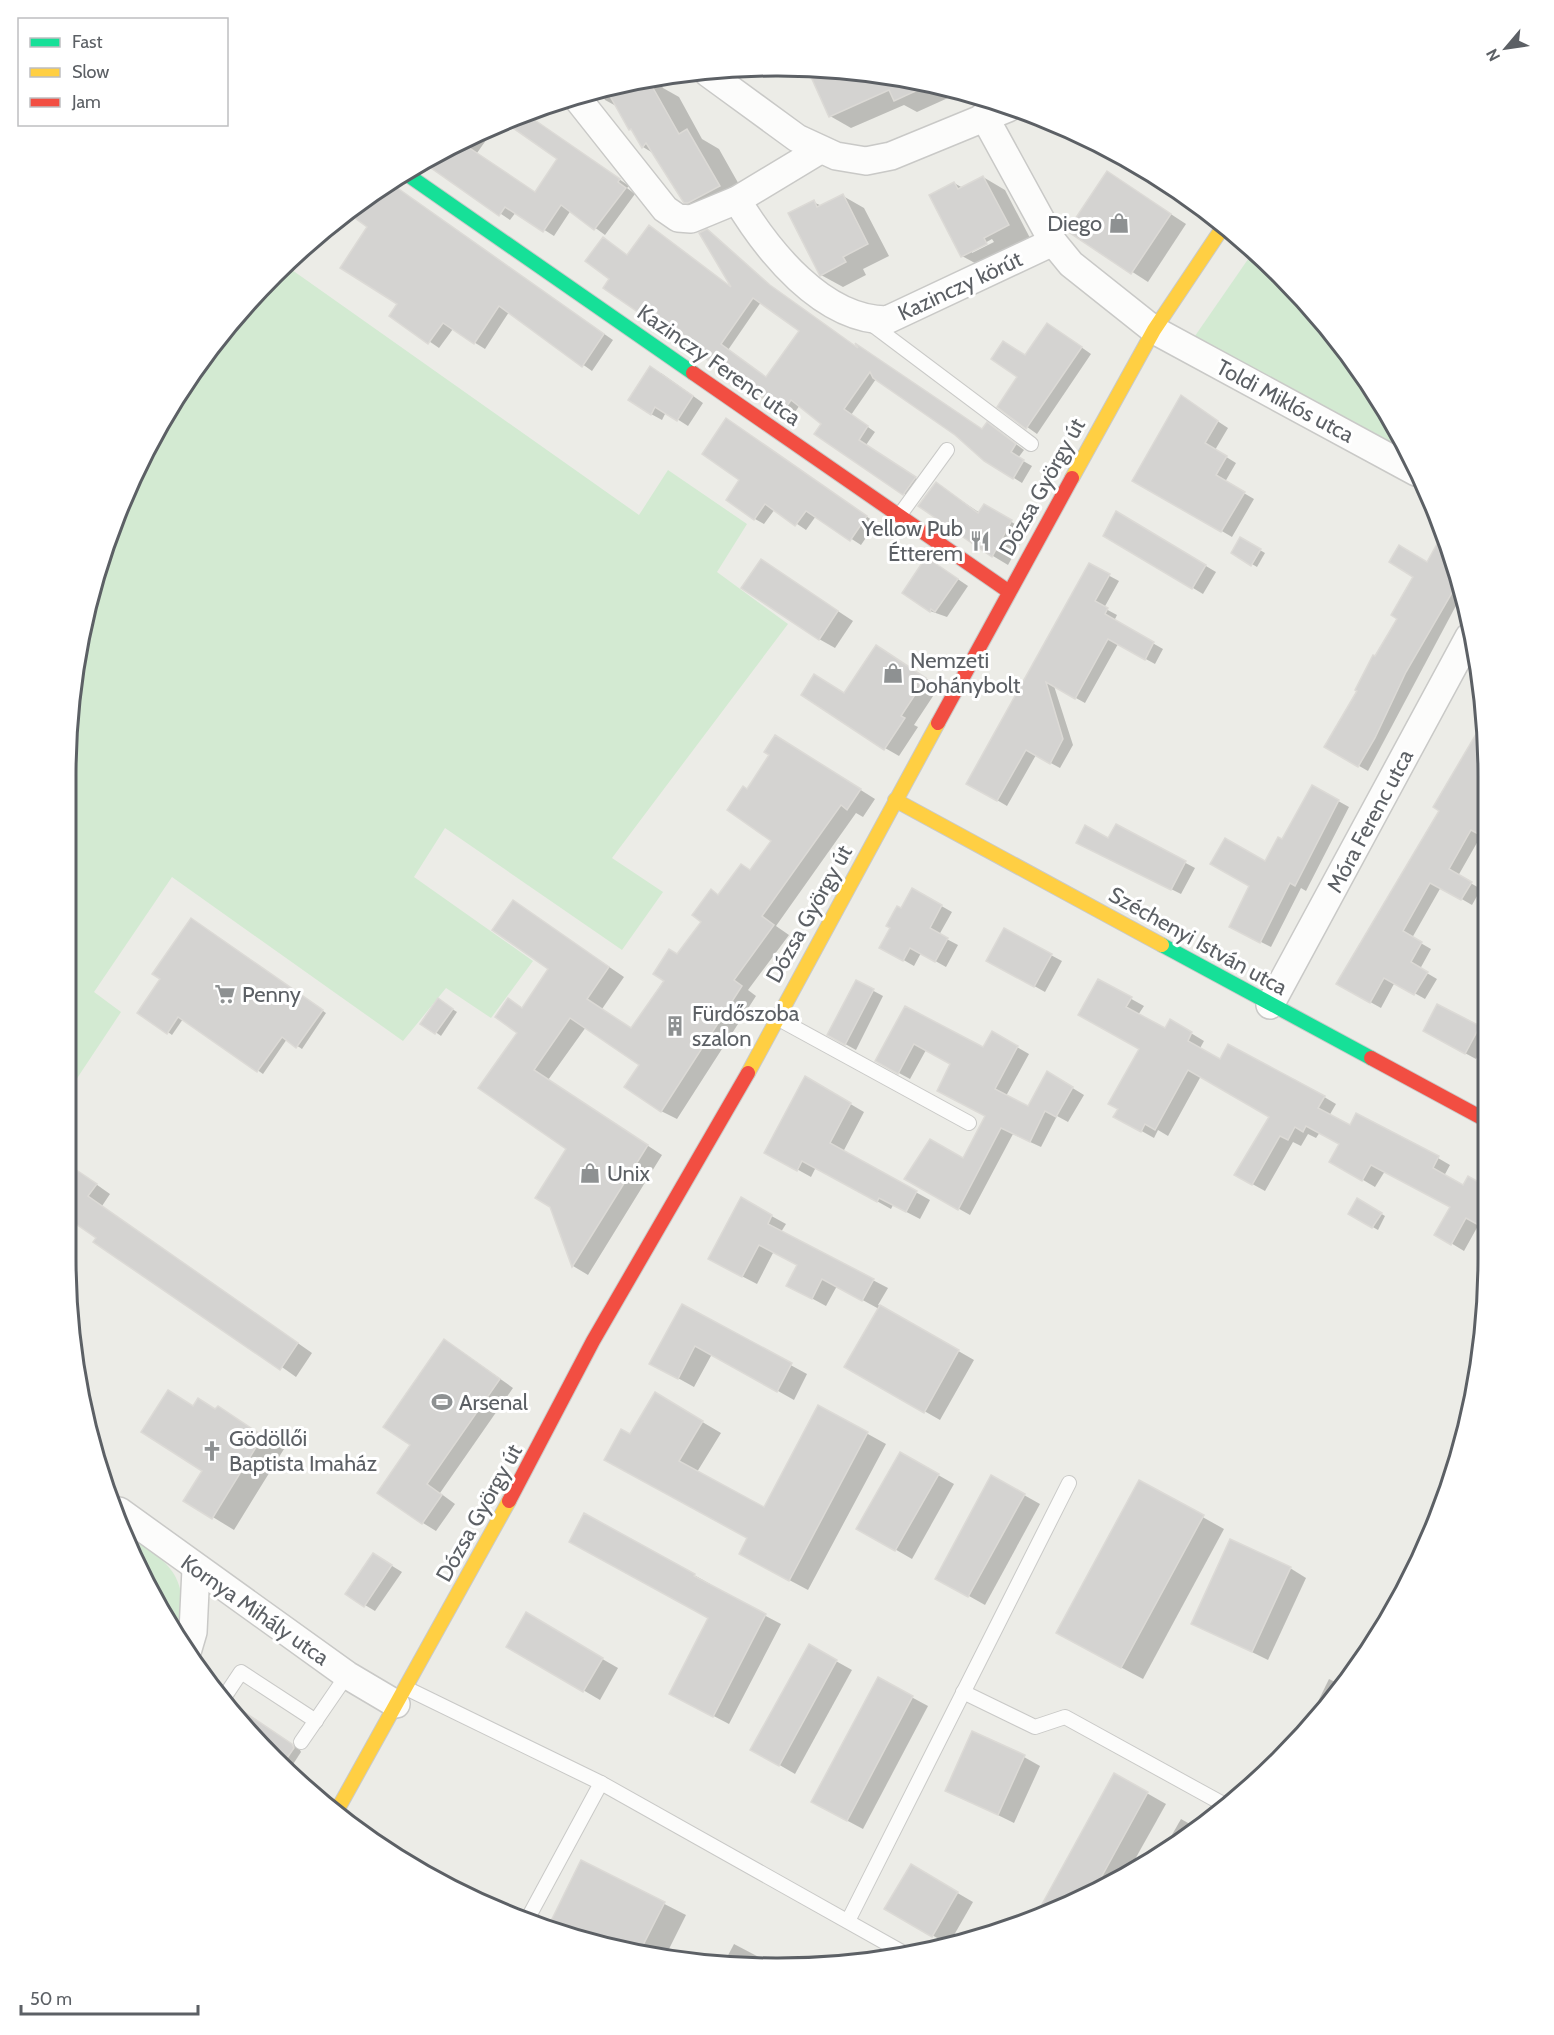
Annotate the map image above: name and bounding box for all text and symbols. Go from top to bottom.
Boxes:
legend [18,18,228,126]
north arrow [1476,18,1536,78]
text: Fast [72,31,103,53]
text: N [1482,45,1504,65]
text: Slow [72,61,109,83]
text: Jam [71,91,101,113]
place label: Diego [1047,210,1102,237]
shop icon: Diego [1107,211,1131,235]
street label: Kazinczy körút [894,245,1027,327]
street label: Kazinczy Ferenc utca [632,299,806,432]
street label: Toldi Miklós utca [1212,353,1359,449]
street label: Dózsa György út [993,413,1091,560]
place label: Yellow Pub Étterem [861,515,963,567]
restaurant icon: Yellow Pub Étterem [968,529,992,553]
place label: Nemzeti Dohánybolt [910,647,1021,699]
shop icon: Nemzeti Dohánybolt [881,661,905,685]
street label: Móra Ferenc utca [1321,744,1419,897]
street label: Dózsa György út [760,840,858,987]
street label: Széchenyi István utca [1104,881,1292,1001]
place label: Penny [242,981,301,1008]
supermarket icon: Penny [213,982,237,1006]
place label: Fürdőszoba szalon [692,1000,800,1052]
building icon: Fürdőszoba szalon [663,1014,687,1038]
place label: Unix [607,1160,651,1187]
shop icon: Unix [578,1161,602,1185]
place label: Arsenal [459,1389,529,1416]
sports icon: Arsenal [430,1390,454,1414]
place label: Gödöllői Baptista Imaház [229,1425,377,1477]
church icon: Gödöllői Baptista Imaház [200,1439,224,1463]
street label: Dózsa György út [430,1439,528,1586]
street label: Kornya Mihály utca [176,1549,335,1671]
scale bar [21,1978,198,2016]
text: 50 m [30,1988,72,2010]

